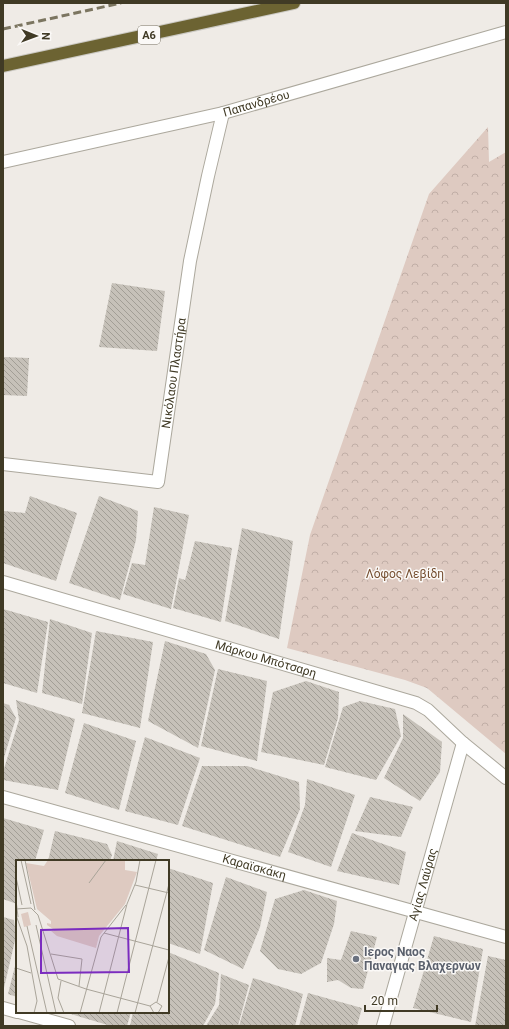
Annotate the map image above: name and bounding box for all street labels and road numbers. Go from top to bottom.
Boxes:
road number: Α6 [138,26,160,44]
street label: Παπανδρέου [221,87,291,120]
street label: Νικόλαου Πλαστήρα [159,317,189,429]
street label: Μάρκου Μπότσαρη [214,638,318,680]
street label: Αγίας Λαύρας [406,847,440,923]
street label: Καραϊσκάκη [221,851,288,883]

